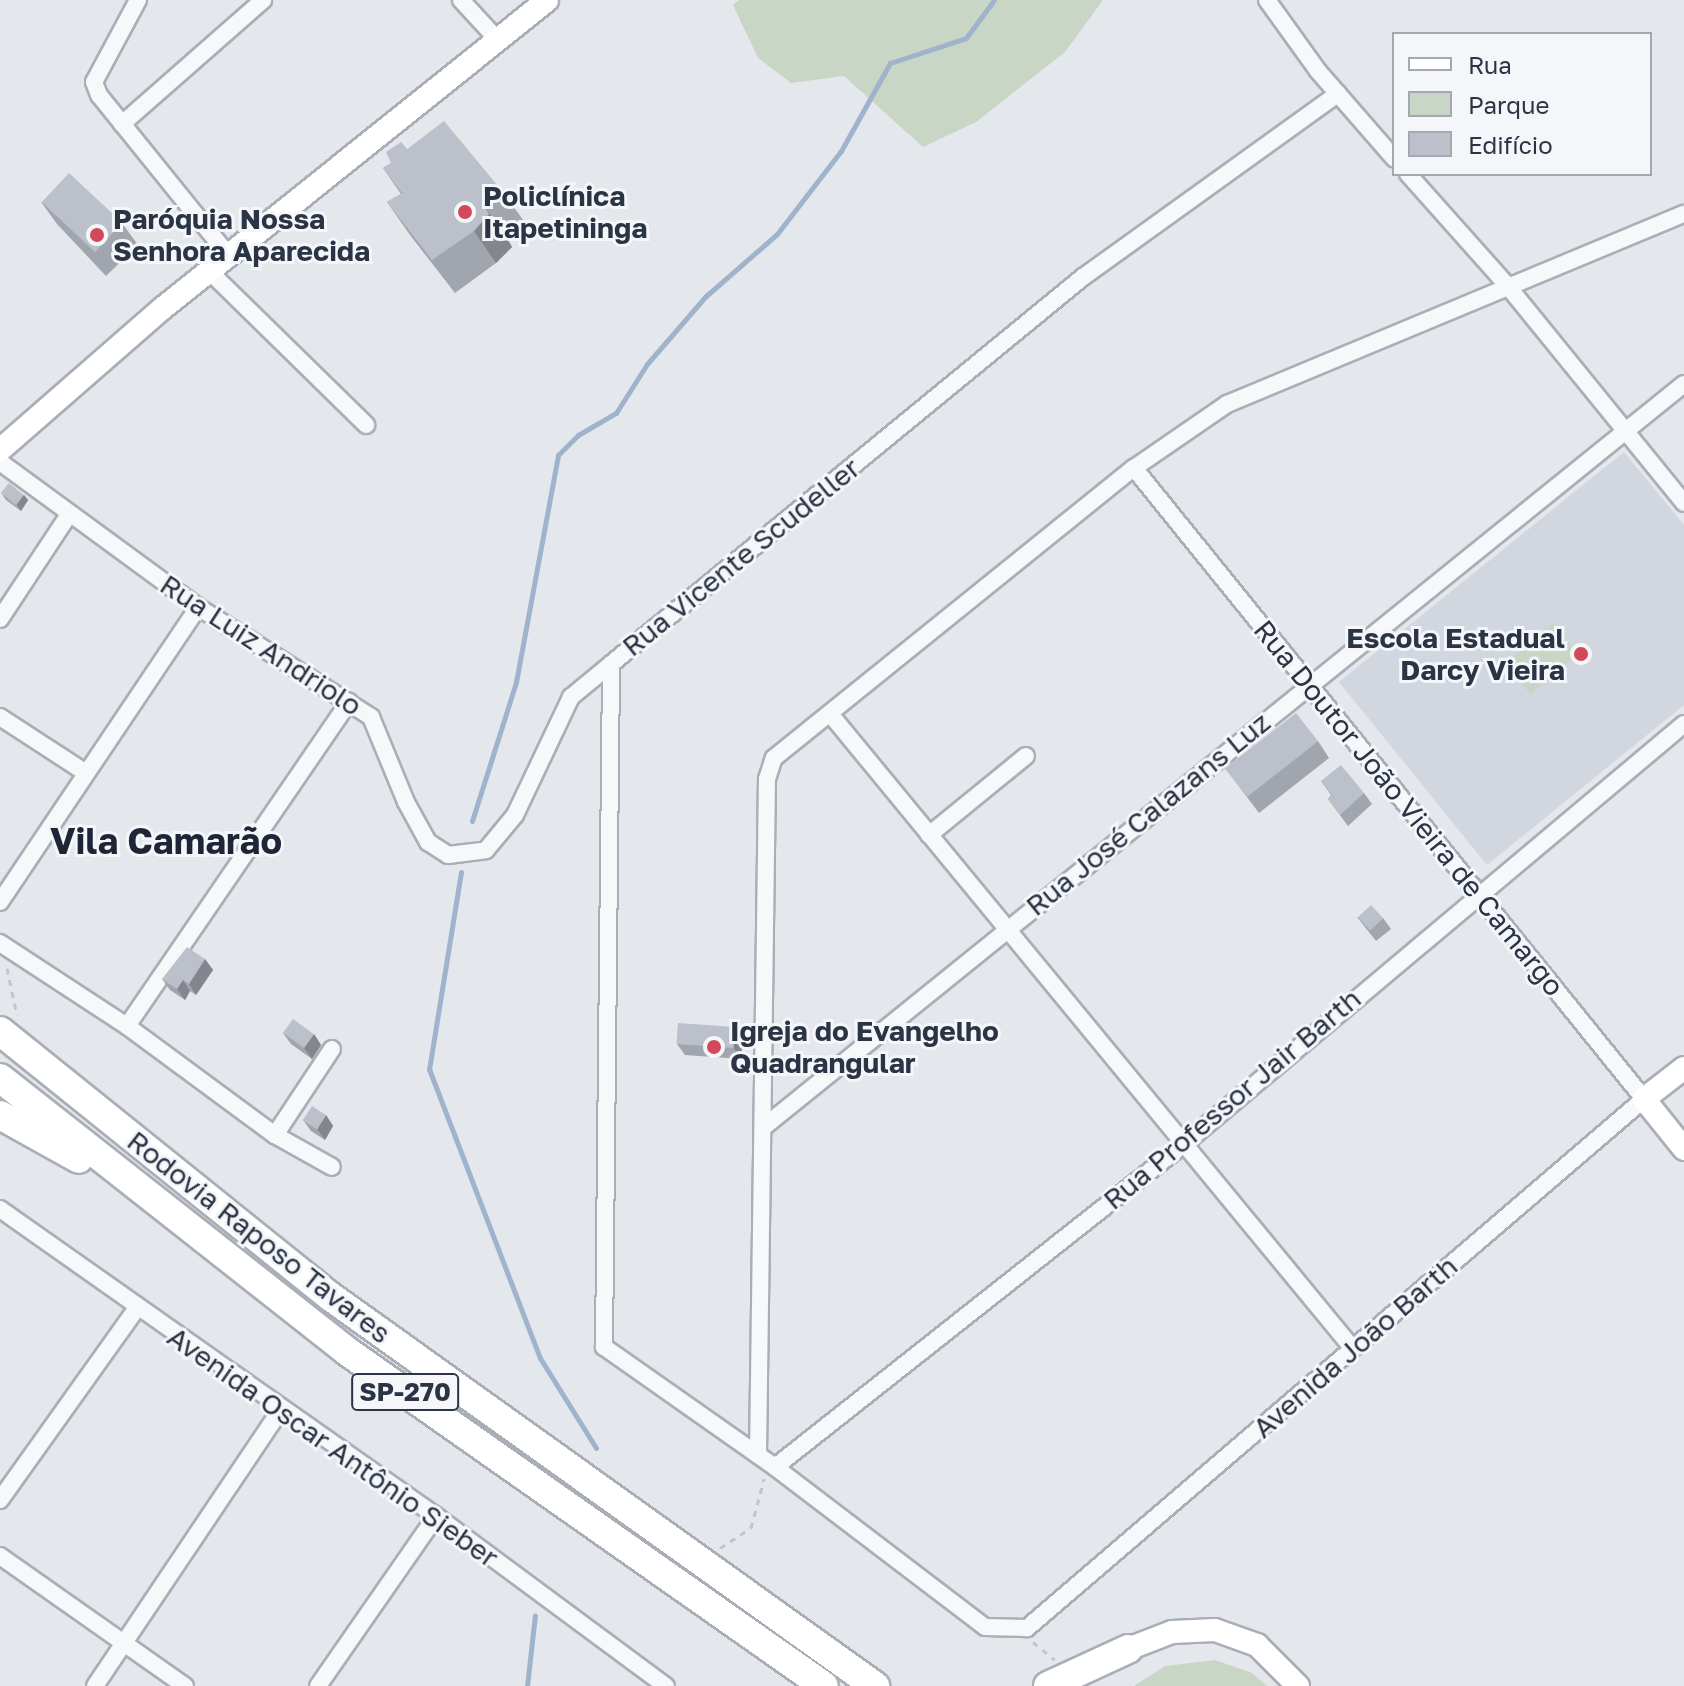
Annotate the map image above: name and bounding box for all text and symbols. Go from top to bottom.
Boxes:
legend [1392,32,1652,176]
text: Rua [1468,50,1512,79]
text: Parque [1468,90,1549,119]
text: Edifício [1468,130,1553,159]
place label: Policlínica Itapetininga [483,179,647,245]
marker: Policlínica Itapetininga [454,201,476,223]
place label: Paróquia Nossa Senhora Aparecida [113,202,370,268]
marker: Paróquia Nossa Senhora Aparecida [88,226,106,244]
street label: Rua Vicente Scudeller [616,451,866,663]
street label: Rua Luiz Andriolo [154,567,368,723]
street label: Rua Doutor João Vieira de Camargo [1247,613,1571,1003]
place label: Escola Estadual Darcy Vieira [1346,621,1565,687]
marker: Escola Estadual Darcy Vieira [1572,645,1590,663]
street label: Rua José Calazans Luz [1019,705,1277,923]
district label: Vila Camarão [50,819,282,863]
street label: Rua Professor Jair Barth [1096,981,1368,1217]
place label: Igreja do Evangelho Quadrangular [730,1014,999,1080]
marker: Igreja do Evangelho Quadrangular [705,1038,723,1056]
street label: Rodovia Raposo Tavares [121,1124,397,1350]
street label: Avenida João Barth [1246,1249,1464,1445]
street label: Avenida Oscar Antônio Sieber [161,1320,505,1574]
road number: SP-270 [351,1370,459,1414]

